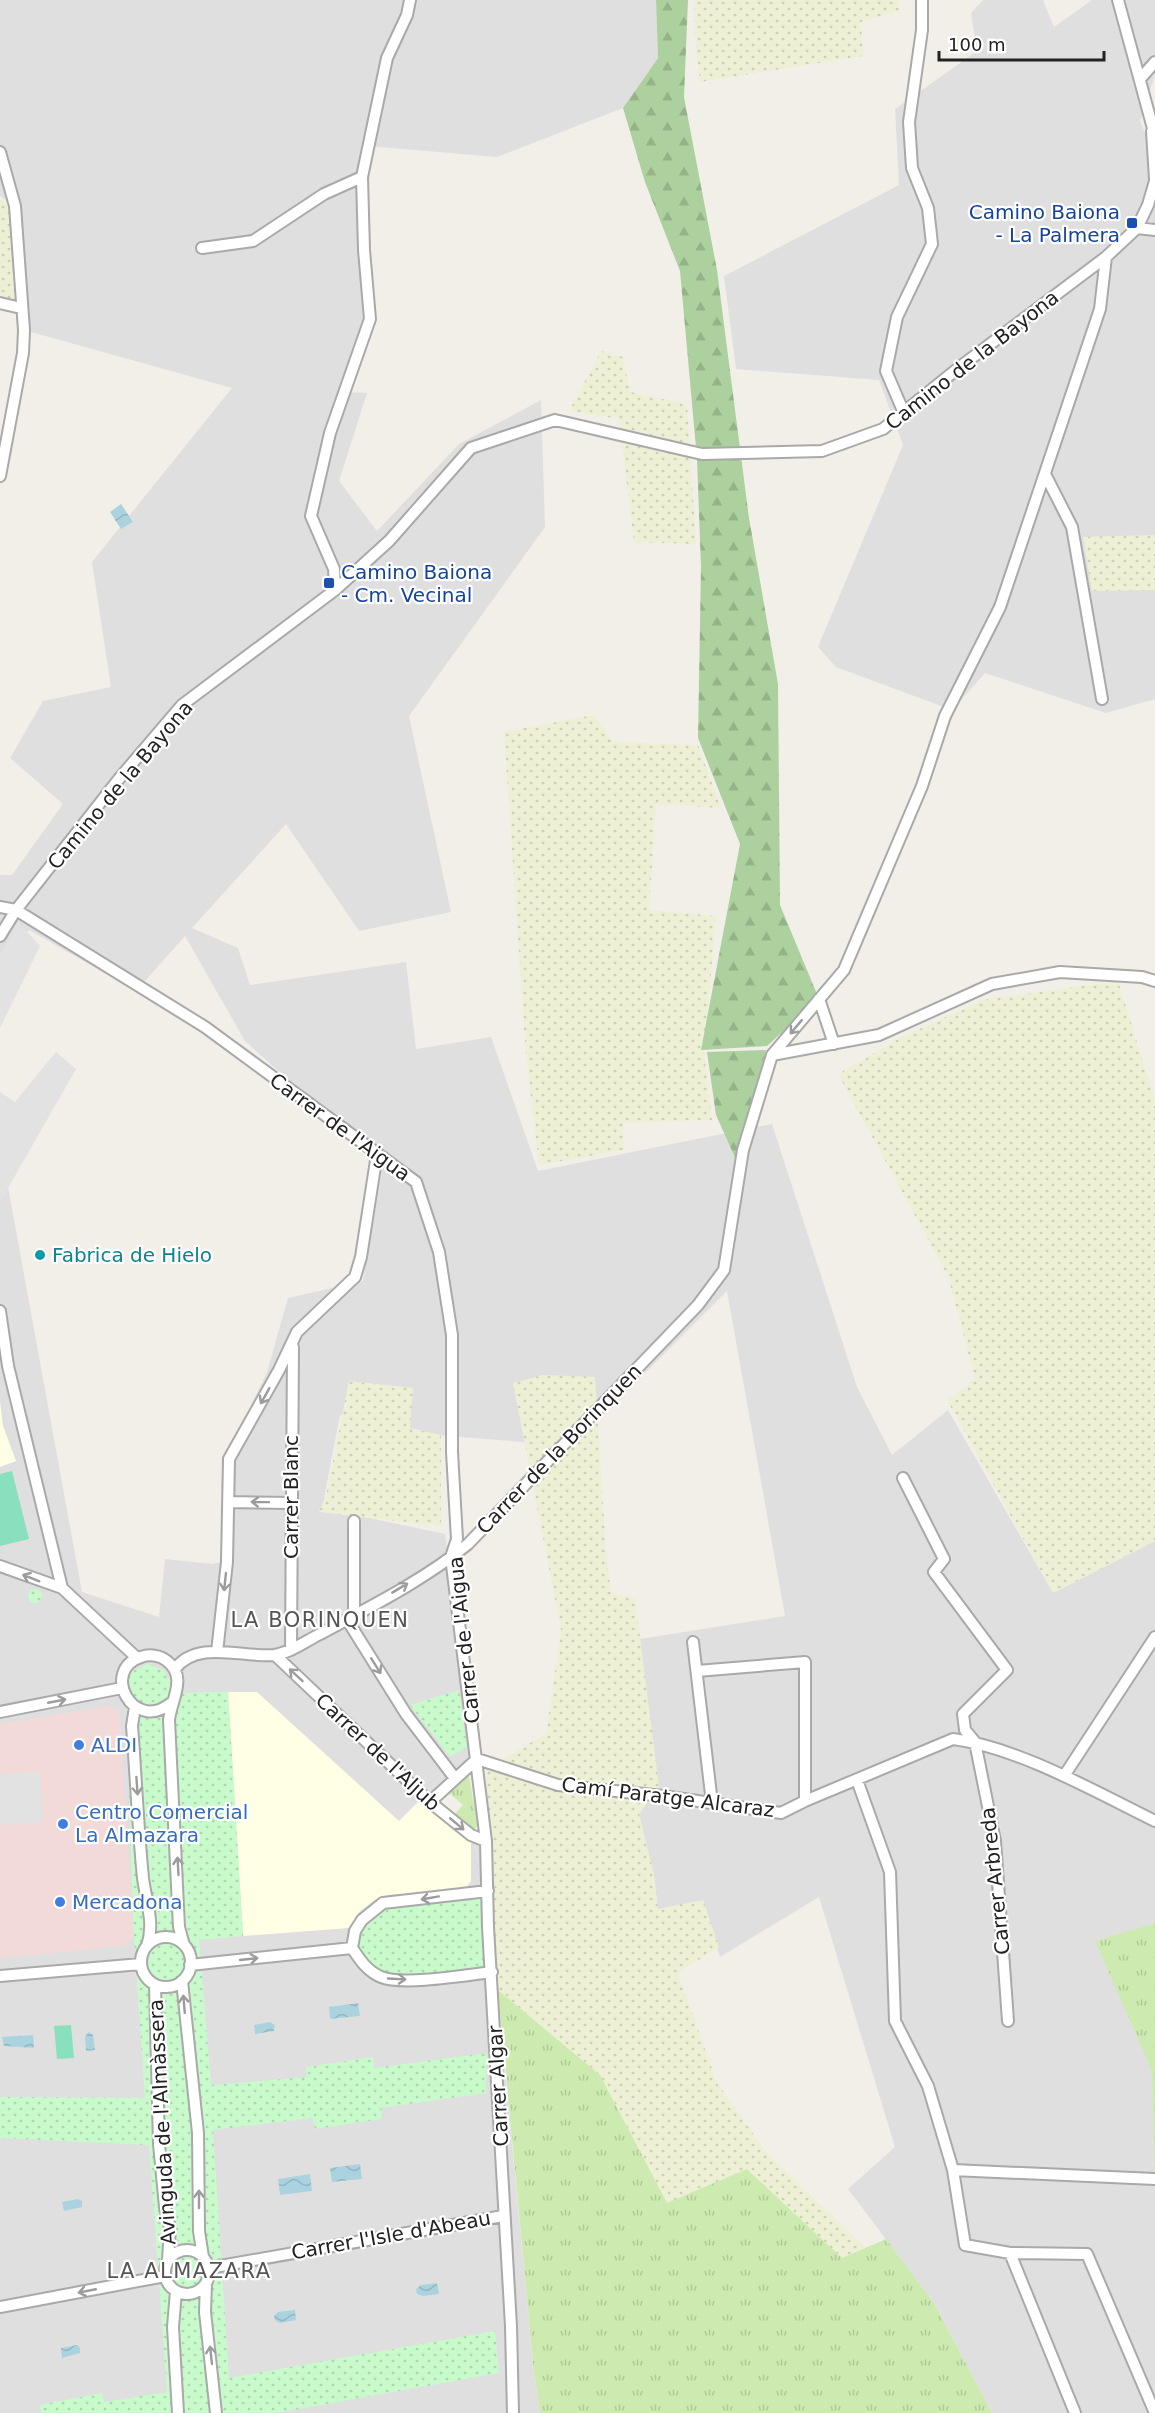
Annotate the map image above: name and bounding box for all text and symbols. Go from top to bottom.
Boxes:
scale bar [939,24,1104,62]
text: 100 m [948,34,1006,55]
place label: Camino Baiona - La Palmera [969,200,1120,247]
marker: Camino Baiona - La Palmera [1125,216,1139,230]
street label: Camino de la Bayona [881,285,1063,435]
place label: Camino Baiona - Cm. Vecinal [341,560,492,607]
marker: Camino Baiona - Cm. Vecinal [322,576,336,590]
street label: Camino de la Bayona [42,696,198,874]
one-way arrow [789,1019,802,1035]
street label: Carrer de l'Aigua [265,1068,415,1186]
place label: Fabrica de Hielo [52,1243,212,1267]
marker: Fabrica de Hielo [33,1248,47,1262]
street label: Carrer de la Borinquen [472,1359,646,1539]
one-way arrow [258,1387,270,1404]
street label: Carrer Blanc [279,1435,303,1559]
one-way arrow [251,1496,271,1508]
street label: Carrer de l'Aigua [443,1555,485,1725]
one-way arrow [219,1571,230,1591]
one-way arrow [22,1572,40,1583]
one-way arrow [391,1581,408,1593]
district label: LA BORINQUEN [230,1608,410,1632]
one-way arrow [370,1658,383,1675]
one-way arrow [289,1668,304,1682]
street label: Carrer de l'Aljub [311,1688,445,1816]
one-way arrow [47,1695,67,1706]
place label: ALDI [91,1733,137,1757]
marker: ALDI [72,1738,86,1752]
street label: Camí Paratge Alcaraz [560,1772,776,1822]
one-way arrow [131,1776,142,1796]
place label: Centro Comercial La Almazara [75,1800,248,1847]
street label: Carrer Arbreda [975,1806,1015,1956]
marker: Centro Comercial La Almazara [56,1817,70,1831]
one-way arrow [449,1817,464,1831]
one-way arrow [172,1857,183,1877]
place label: Mercadona [72,1890,182,1914]
one-way arrow [420,1893,440,1904]
marker: Mercadona [53,1895,67,1909]
one-way arrow [238,1953,258,1964]
one-way arrow [387,1974,406,1985]
one-way arrow [178,1995,189,2015]
street label: Avinguda de l'Almàssera [144,1998,180,2246]
street label: Carrer Algar [483,2024,513,2147]
one-way arrow [193,2189,204,2209]
street label: Carrer l'Isle d'Abeau [289,2206,493,2264]
district label: LA ALMAZARA [106,2259,272,2283]
one-way arrow [77,2286,97,2297]
one-way arrow [205,2345,216,2365]

